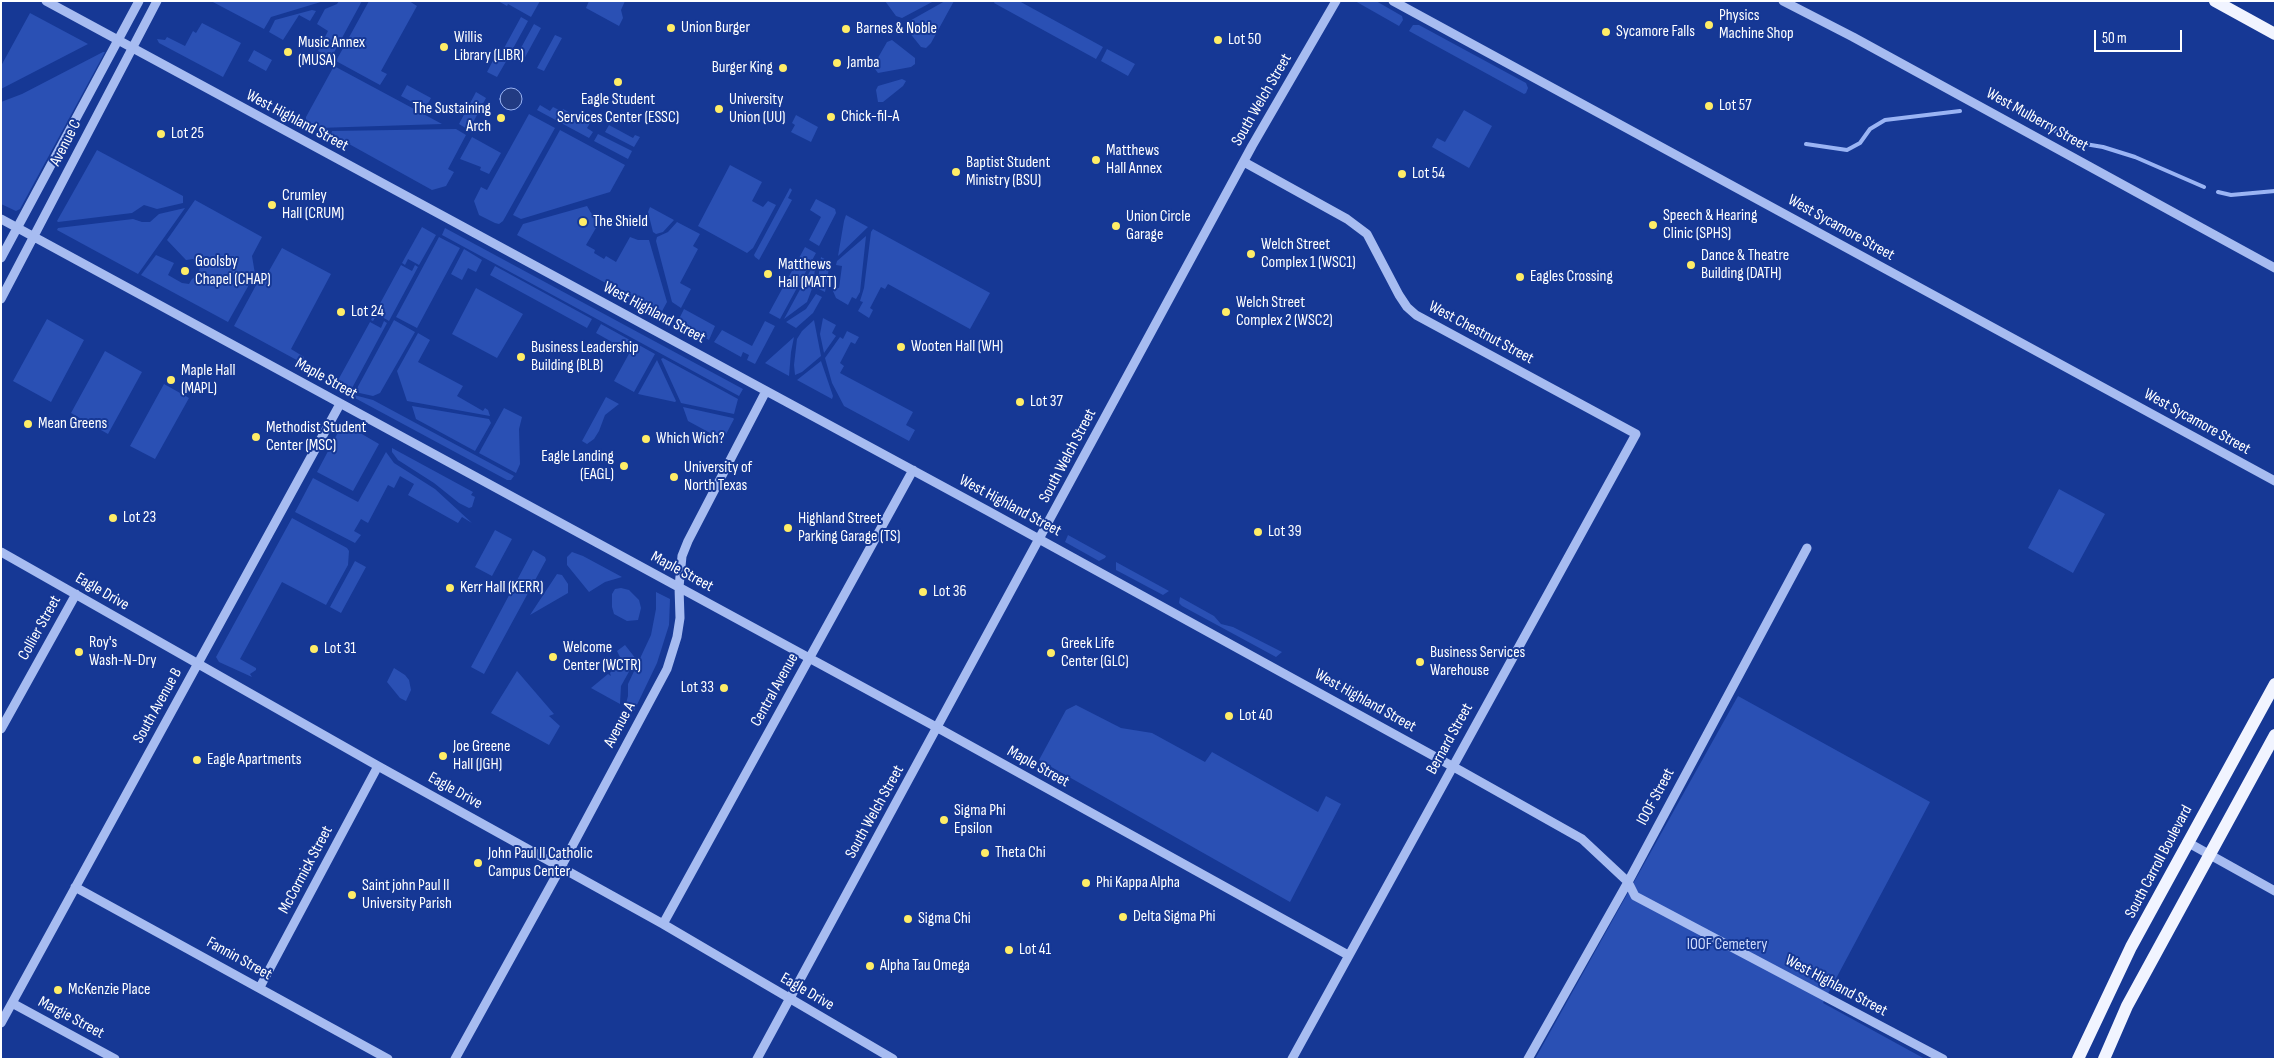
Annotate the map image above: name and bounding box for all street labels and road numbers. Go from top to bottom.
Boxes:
street label: South Welch Street [1228,50,1296,150]
street label: West Mulberry Street [1983,84,2091,156]
street label: West Highland Street [243,86,351,156]
street label: Avenue C [46,117,86,169]
street label: West Sycamore Street [1784,191,1898,265]
street label: West Highland Street [600,278,708,348]
street label: West Chestnut Street [1425,297,1537,369]
street label: Maple Street [292,354,360,404]
street label: West Sycamore Street [2140,385,2254,459]
street label: South Welch Street [1035,406,1101,506]
street label: West Highland Street [956,471,1064,541]
street label: Maple Street [647,548,717,596]
street label: Eagle Drive [72,569,132,615]
street label: Collier Street [14,592,66,664]
street label: Central Avenue [747,650,803,730]
street label: South Avenue B [129,665,187,747]
street label: West Highland Street [1311,665,1419,737]
street label: Avenue A [600,699,640,751]
street label: Bernard Street [1423,700,1477,778]
street label: Maple Street [1004,742,1072,792]
street label: South Welch Street [842,762,908,862]
street label: IOOF Street [1633,765,1679,829]
street label: Eagle Drive [425,768,485,814]
street label: South Carroll Boulevard [2121,802,2197,922]
street label: McCormick Street [275,823,337,917]
street label: Fannin Street [203,933,275,985]
street label: West Highland Street [1782,951,1890,1021]
street label: Eagle Drive [777,969,837,1015]
street label: Margie Street [35,993,107,1043]

